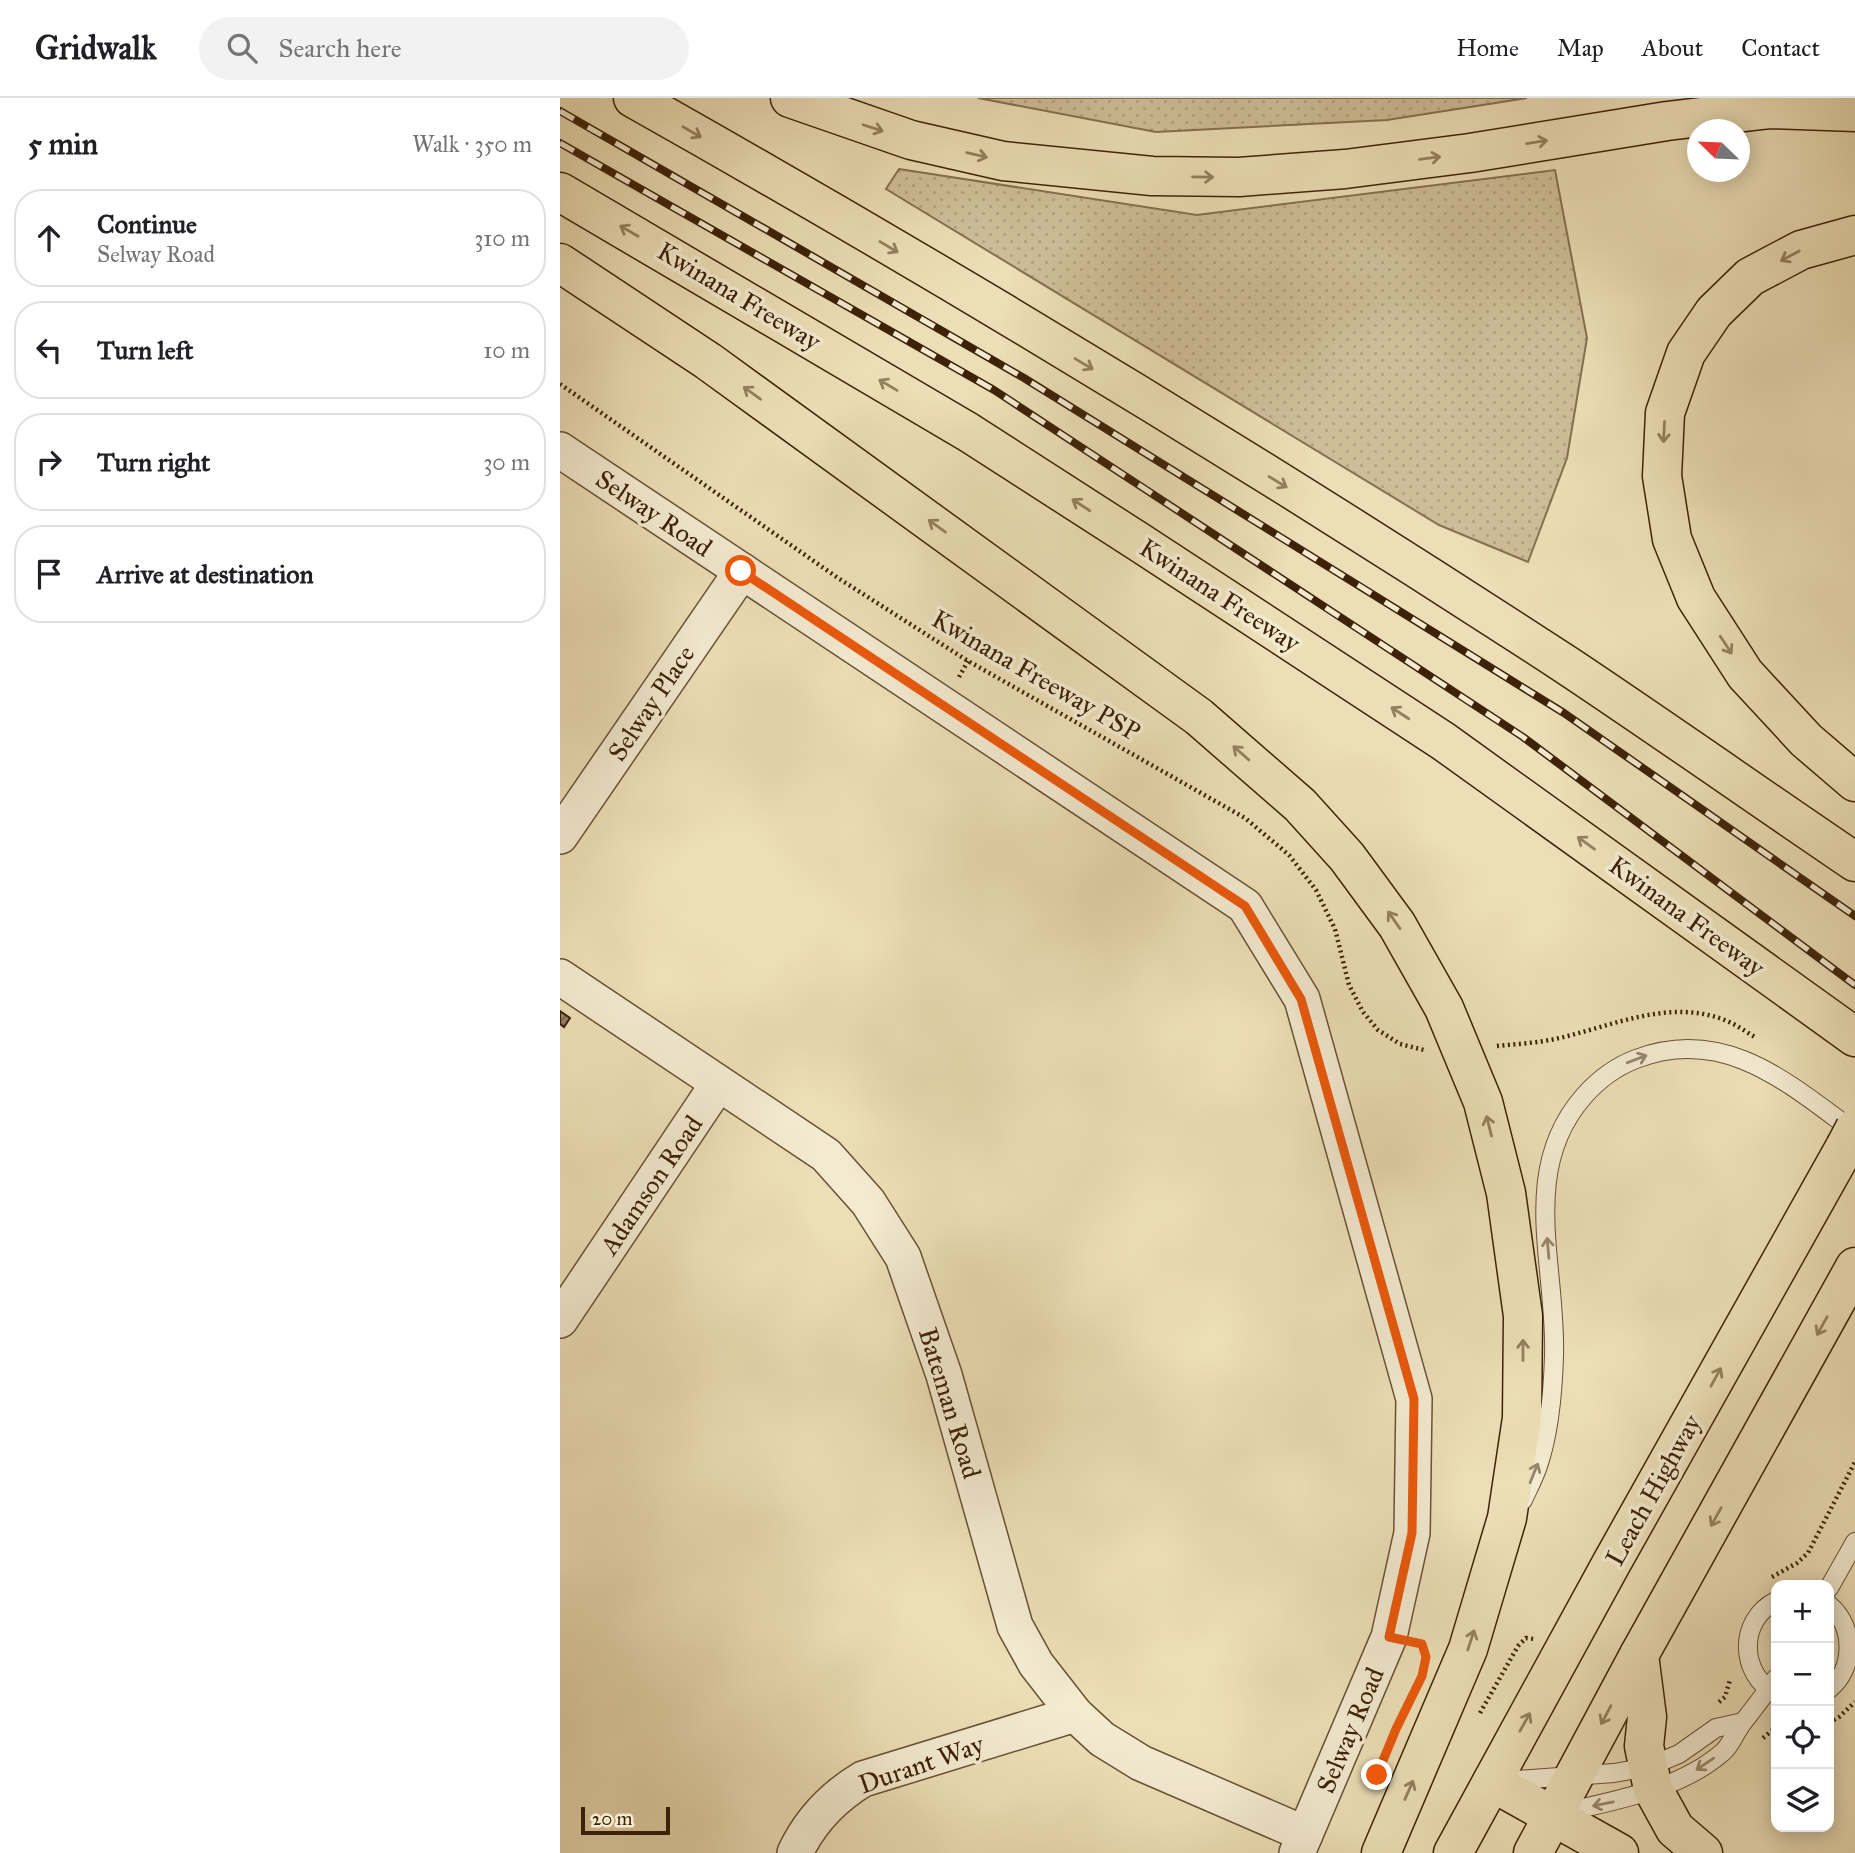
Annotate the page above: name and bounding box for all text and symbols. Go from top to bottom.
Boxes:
search box [199,17,689,80]
text: Gridwalk [35,28,157,68]
icon: search [223,29,261,67]
text: Search here [279,32,402,64]
text: Home [1456,33,1519,63]
text: Map [1557,33,1604,63]
text: About [1642,33,1703,63]
text: Contact [1741,33,1820,63]
north arrow [1687,119,1750,182]
one-way arrow [862,123,884,135]
one-way arrow [682,125,702,139]
text: 5 min [28,126,98,162]
text: Walk · 350 m [412,130,532,158]
one-way arrow [1525,135,1548,148]
one-way arrow [965,149,988,163]
one-way arrow [1418,151,1441,164]
one-way arrow [1192,170,1215,184]
text: Continue [97,208,197,240]
icon: ahead [30,219,68,257]
text: 310 m [474,224,530,252]
one-way arrow [620,224,640,238]
street label: Kwinana Freeway [652,235,827,358]
text: Selway Road [97,240,215,268]
one-way arrow [878,240,898,254]
one-way arrow [1780,249,1801,263]
icon: left [30,331,68,369]
text: Turn left [97,334,193,366]
text: 10 m [483,336,530,364]
one-way arrow [1074,357,1094,371]
one-way arrow [879,378,899,392]
one-way arrow [743,386,762,400]
one-way arrow [1658,420,1671,443]
icon: right [30,443,68,481]
text: Turn right [97,446,210,478]
text: 30 m [483,448,530,476]
street label: Selway Road [590,462,718,564]
one-way arrow [1268,476,1288,490]
one-way arrow [1072,498,1092,512]
one-way arrow [928,519,947,533]
street label: Kwinana Freeway [1134,531,1307,659]
icon: arrive [30,555,68,593]
route start [725,555,756,586]
text: Arrive at destination [97,558,314,590]
street label: Kwinana Freeway PSP [926,602,1146,748]
one-way arrow [1719,635,1734,654]
street label: Selway Place [601,639,701,767]
one-way arrow [1390,705,1410,719]
one-way arrow [1232,745,1250,761]
one-way arrow [1577,836,1596,850]
street label: Kwinana Freeway [1603,849,1772,984]
one-way arrow [1387,911,1401,930]
one-way arrow [1625,1052,1647,1064]
street label: Adamson Road [592,1109,709,1262]
one-way arrow [1482,1115,1495,1138]
one-way arrow [1541,1237,1554,1260]
one-way arrow [1815,1316,1829,1336]
street label: Bateman Road [912,1324,988,1482]
one-way arrow [1516,1339,1530,1362]
one-way arrow [1709,1367,1723,1387]
street label: Leach Highway [1598,1408,1708,1571]
one-way arrow [1529,1463,1542,1484]
one-way arrow [1709,1506,1722,1527]
map controls [1771,1580,1834,1832]
button: + [1771,1580,1834,1643]
one-way arrow [1466,1629,1478,1651]
button: − [1771,1643,1834,1706]
street label: Selway Road [1309,1662,1391,1798]
one-way arrow [1599,1704,1613,1725]
button: locate [1771,1706,1834,1769]
one-way arrow [1519,1712,1532,1733]
street label: Durant Way [854,1727,988,1800]
one-way arrow [1696,1757,1715,1771]
route end [1361,1759,1392,1790]
button: layers [1771,1769,1834,1832]
one-way arrow [1403,1780,1416,1802]
one-way arrow [1592,1798,1615,1811]
scale bar [581,1804,670,1836]
text: 20 m [592,1807,633,1830]

